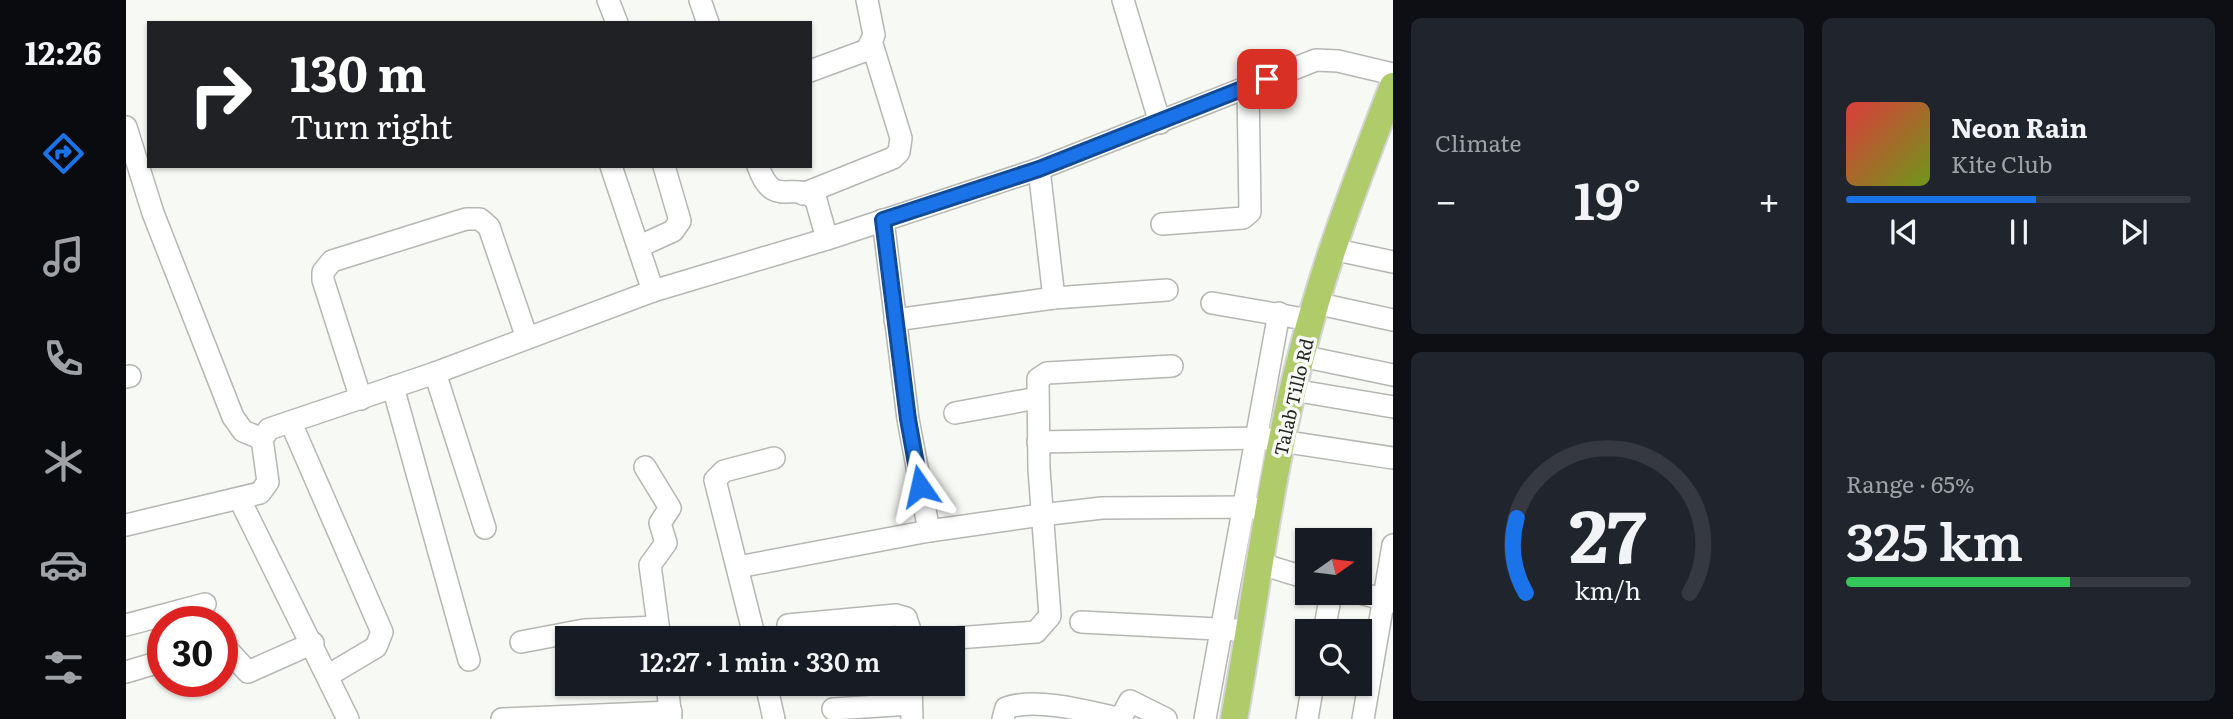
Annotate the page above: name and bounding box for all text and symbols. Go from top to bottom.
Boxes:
text: 12:26 [25,27,101,75]
text: 130 m [290,34,426,107]
icon: right [175,49,266,140]
pin [1237,49,1297,109]
icon: arrive [1248,60,1286,98]
text: Turn right [290,101,452,149]
text: Neon Rain [1951,107,2088,146]
text: Climate [1435,125,1521,159]
icon: directions [39,129,88,178]
text: Kite Club [1951,146,2052,180]
text: 19° [1574,159,1641,236]
text: − [1435,170,1457,227]
text: + [1758,170,1780,227]
icon: previous [1885,213,1923,251]
icon: pause [2000,213,2038,251]
icon: next [2115,213,2153,251]
icon: music [39,232,88,281]
icon: phone [39,334,88,383]
street label: Talab Tillo Rd [1266,335,1320,459]
icon: climate [39,437,88,486]
position arrow [883,449,957,523]
text: Range · 65% [1846,466,1975,500]
text: 27 [1569,477,1647,585]
text: 325 km [1846,500,2023,577]
north arrow [1295,528,1372,606]
map controls [1295,528,1372,696]
icon: car [39,540,88,589]
text: km/h [1574,570,1641,607]
speed limit sign: 30 [147,606,238,697]
button: search [1295,619,1372,696]
text: 12:27 · 1 min · 330 m [640,641,880,680]
icon: filters [39,643,88,692]

